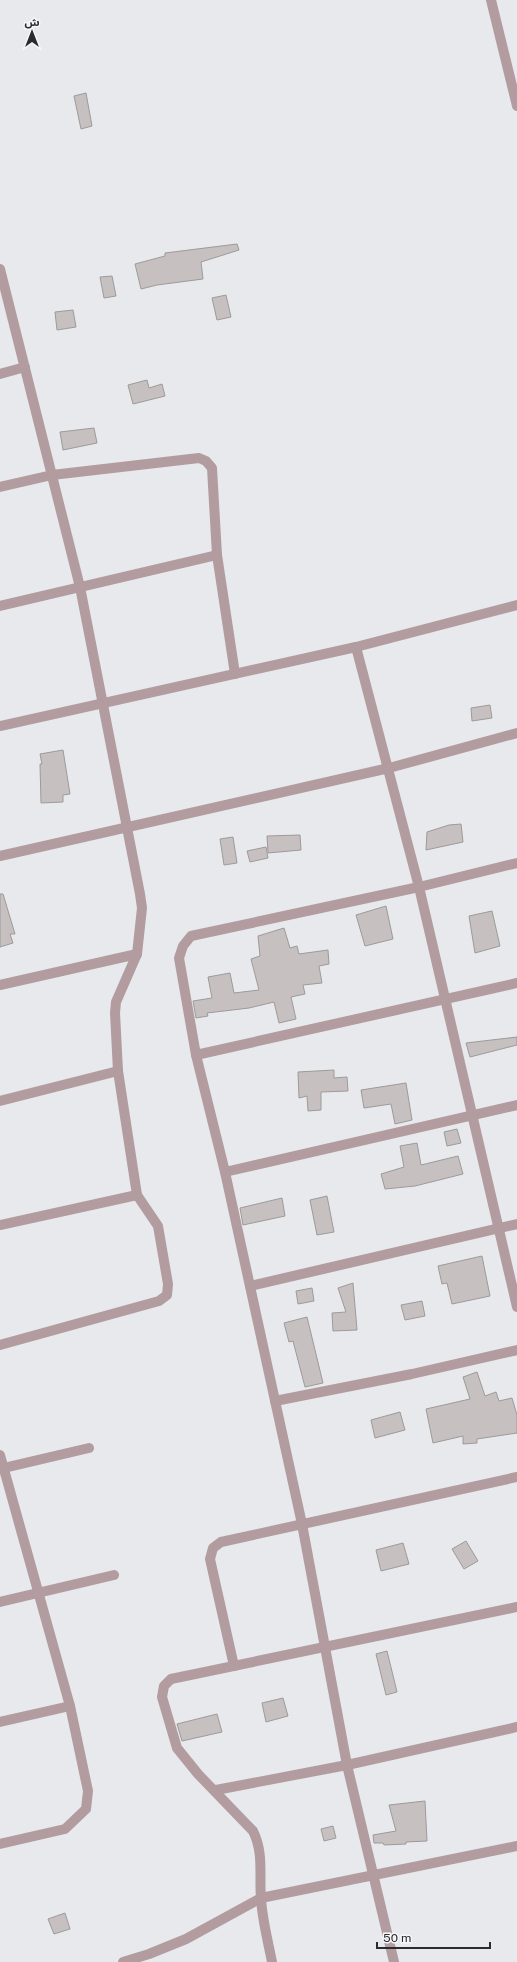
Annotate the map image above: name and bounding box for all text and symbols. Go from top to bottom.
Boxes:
north arrow [12,12,52,52]
text: ش [24,16,40,29]
scale bar [377,1924,490,1950]
text: 50 m [383,1931,411,1945]

